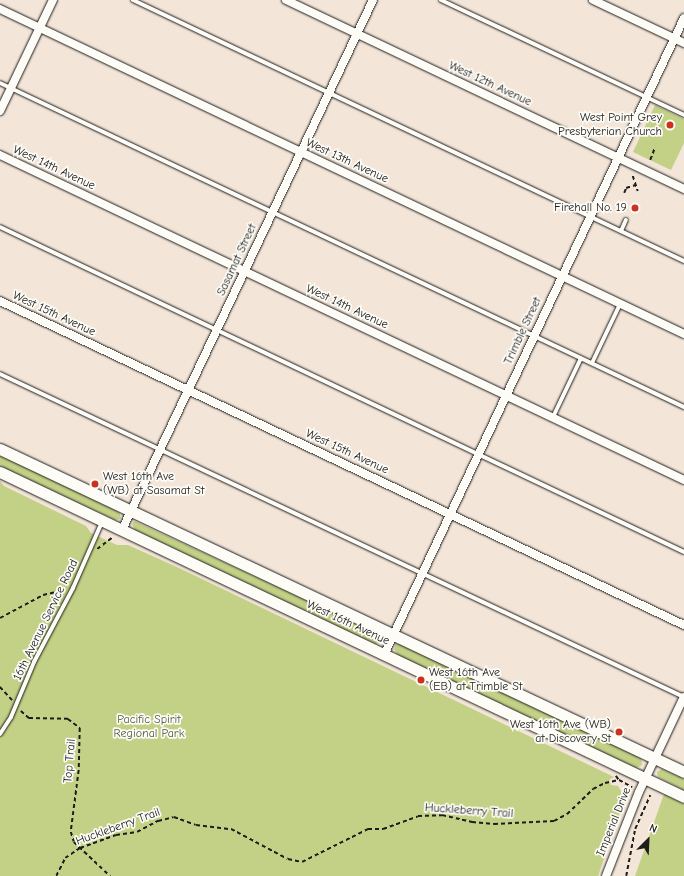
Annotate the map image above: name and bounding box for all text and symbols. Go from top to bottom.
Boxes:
street label: West 12th Avenue [446,59,534,109]
place label: West Point Grey Presbyterian Church [558,111,662,139]
marker: West Point Grey Presbyterian Church [665,120,675,130]
street label: West 13th Avenue [304,136,390,186]
street label: West 14th Avenue [11,143,97,193]
place label: Firehall No. 19 [554,201,627,215]
marker: Firehall No. 19 [630,203,640,213]
street label: Sasamat Street [214,222,260,298]
street label: West 14th Avenue [304,282,390,332]
street label: West 15th Avenue [10,289,98,339]
street label: Trimble Street [501,295,545,367]
street label: West 15th Avenue [303,427,391,477]
place label: West 16th Ave (WB) at Sasamat St [103,470,204,498]
marker: West 16th Ave (WB) at Sasamat St [90,479,100,489]
street label: 16th Avenue Service Road [10,557,82,683]
street label: West 16th Avenue [304,598,392,648]
place label: West 16th Ave (EB) at Trimble St [429,666,522,694]
marker: West 16th Ave (EB) at Trimble St [416,675,426,685]
park label: Pacific Spirit Regional Park [114,713,184,741]
place label: West 16th Ave (WB) at Discovery St [510,718,611,746]
marker: West 16th Ave (WB) at Discovery St [614,727,624,737]
street label: Top Trail [61,738,79,784]
street label: Imperial Drive [594,785,634,859]
street label: Huckleberry Trail [424,801,514,821]
street label: Huckleberry Trail [74,805,162,849]
north arrow [628,820,668,860]
text: N [647,821,659,836]

